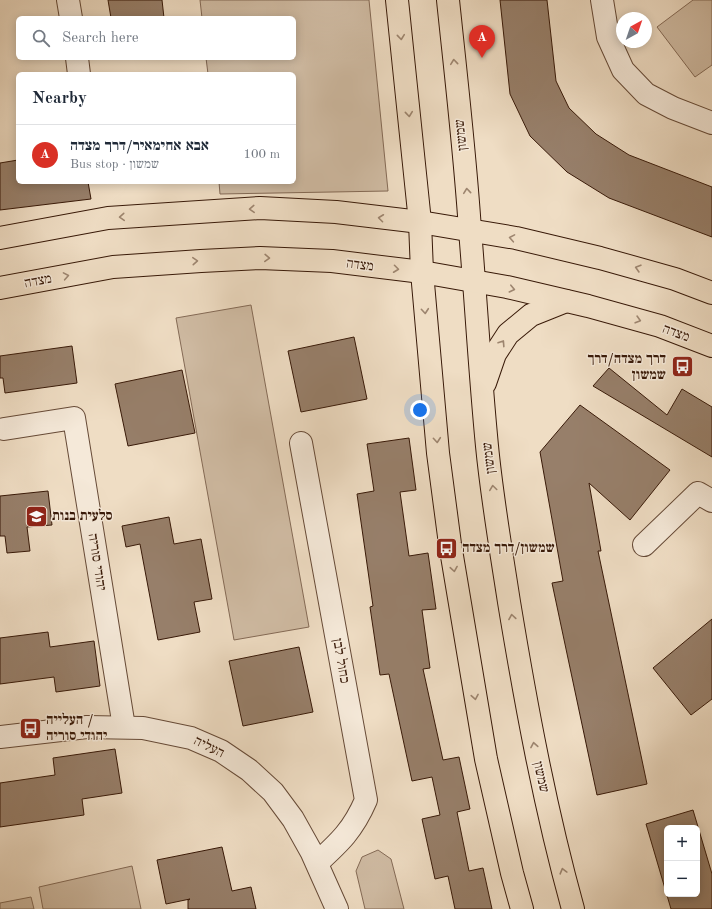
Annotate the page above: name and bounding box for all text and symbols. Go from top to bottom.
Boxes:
north arrow [616,12,652,48]
search box [16,16,296,60]
pin: A [469,25,495,58]
icon: search [30,27,52,49]
text: Search here [62,31,139,46]
one-way arrow [396,34,405,40]
one-way arrow [450,59,459,65]
text: Nearby [32,90,87,107]
one-way arrow [404,111,413,117]
street label: שמשון [452,118,470,152]
text: אבא אחימאיר/דרך מצדה [70,139,209,154]
text: A [40,148,50,161]
text: 100 m [243,148,280,161]
text: Bus stop · שמשון [70,158,159,171]
one-way arrow [462,188,471,194]
one-way arrow [249,204,255,213]
one-way arrow [119,212,125,221]
one-way arrow [378,214,385,223]
one-way arrow [508,234,515,242]
one-way arrow [264,254,270,263]
street label: מצדה [345,256,375,274]
one-way arrow [192,257,198,266]
one-way arrow [393,264,399,273]
one-way arrow [635,265,641,273]
street label: מצדה [23,271,53,291]
one-way arrow [63,272,69,281]
one-way arrow [509,284,515,292]
one-way arrow [421,308,430,314]
one-way arrow [634,315,641,324]
street label: מצדה [661,322,691,344]
one-way arrow [497,340,505,347]
place label: דרך מצדה/דרך שמשון [588,352,666,382]
bus stop icon: דרך מצדה/דרך שמשון [669,354,695,380]
your location [410,400,430,420]
one-way arrow [432,437,441,443]
street label: שמשון [480,441,498,475]
one-way arrow [488,485,497,491]
school or university icon: סלעית בנות [23,503,49,529]
place label: סלעית בנות [52,508,113,523]
street label: יהודי סוריה [86,532,108,592]
bus stop icon: שמשון/דרך מצדה [433,535,459,561]
place label: שמשון/דרך מצדה [462,541,555,556]
one-way arrow [449,566,458,572]
one-way arrow [508,613,517,620]
street label: כחול לבן [330,637,353,685]
one-way arrow [470,694,479,700]
place label: העלייה / יהודי סוריה [46,712,107,743]
bus stop icon: העלייה / יהודי סוריה [18,715,44,741]
street label: העליה [191,733,227,760]
one-way arrow [530,742,538,748]
street label: שמשון [531,760,551,794]
map controls [664,825,700,897]
button: + [664,825,700,861]
button: − [664,861,700,897]
one-way arrow [559,868,568,875]

